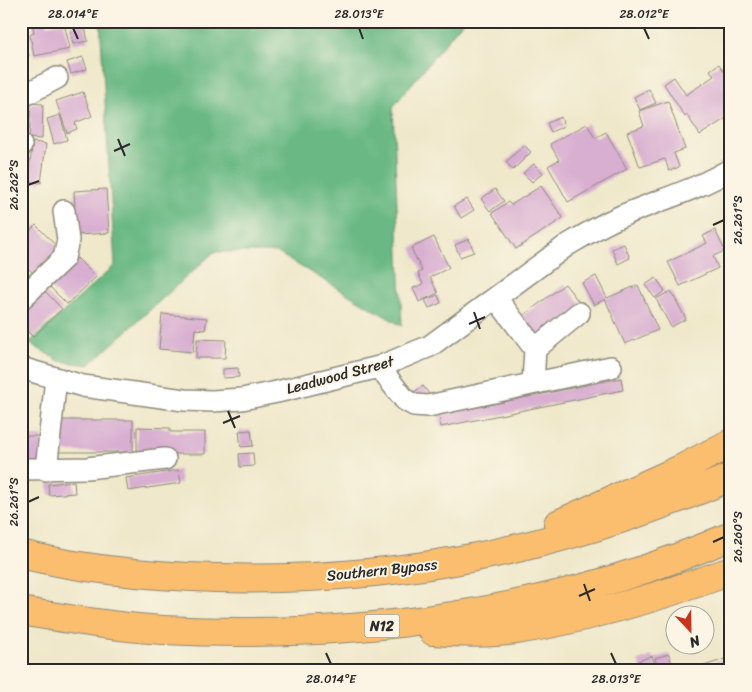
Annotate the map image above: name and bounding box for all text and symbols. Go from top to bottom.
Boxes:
text: 28.014°E [48,3,99,25]
text: 28.013°E [335,3,385,25]
text: 28.012°E [619,3,670,25]
text: 26.262°S [3,159,25,210]
text: 26.261°S [727,195,749,244]
street label: Leadwood Street [283,348,398,402]
text: 26.261°S [3,477,25,526]
text: 26.260°S [727,511,749,563]
street label: Southern Bypass [325,551,439,589]
north arrow [664,604,714,654]
road number: N12 [364,614,400,638]
text: N [685,628,705,655]
text: 28.014°E [306,668,357,690]
text: 28.013°E [592,668,642,690]

